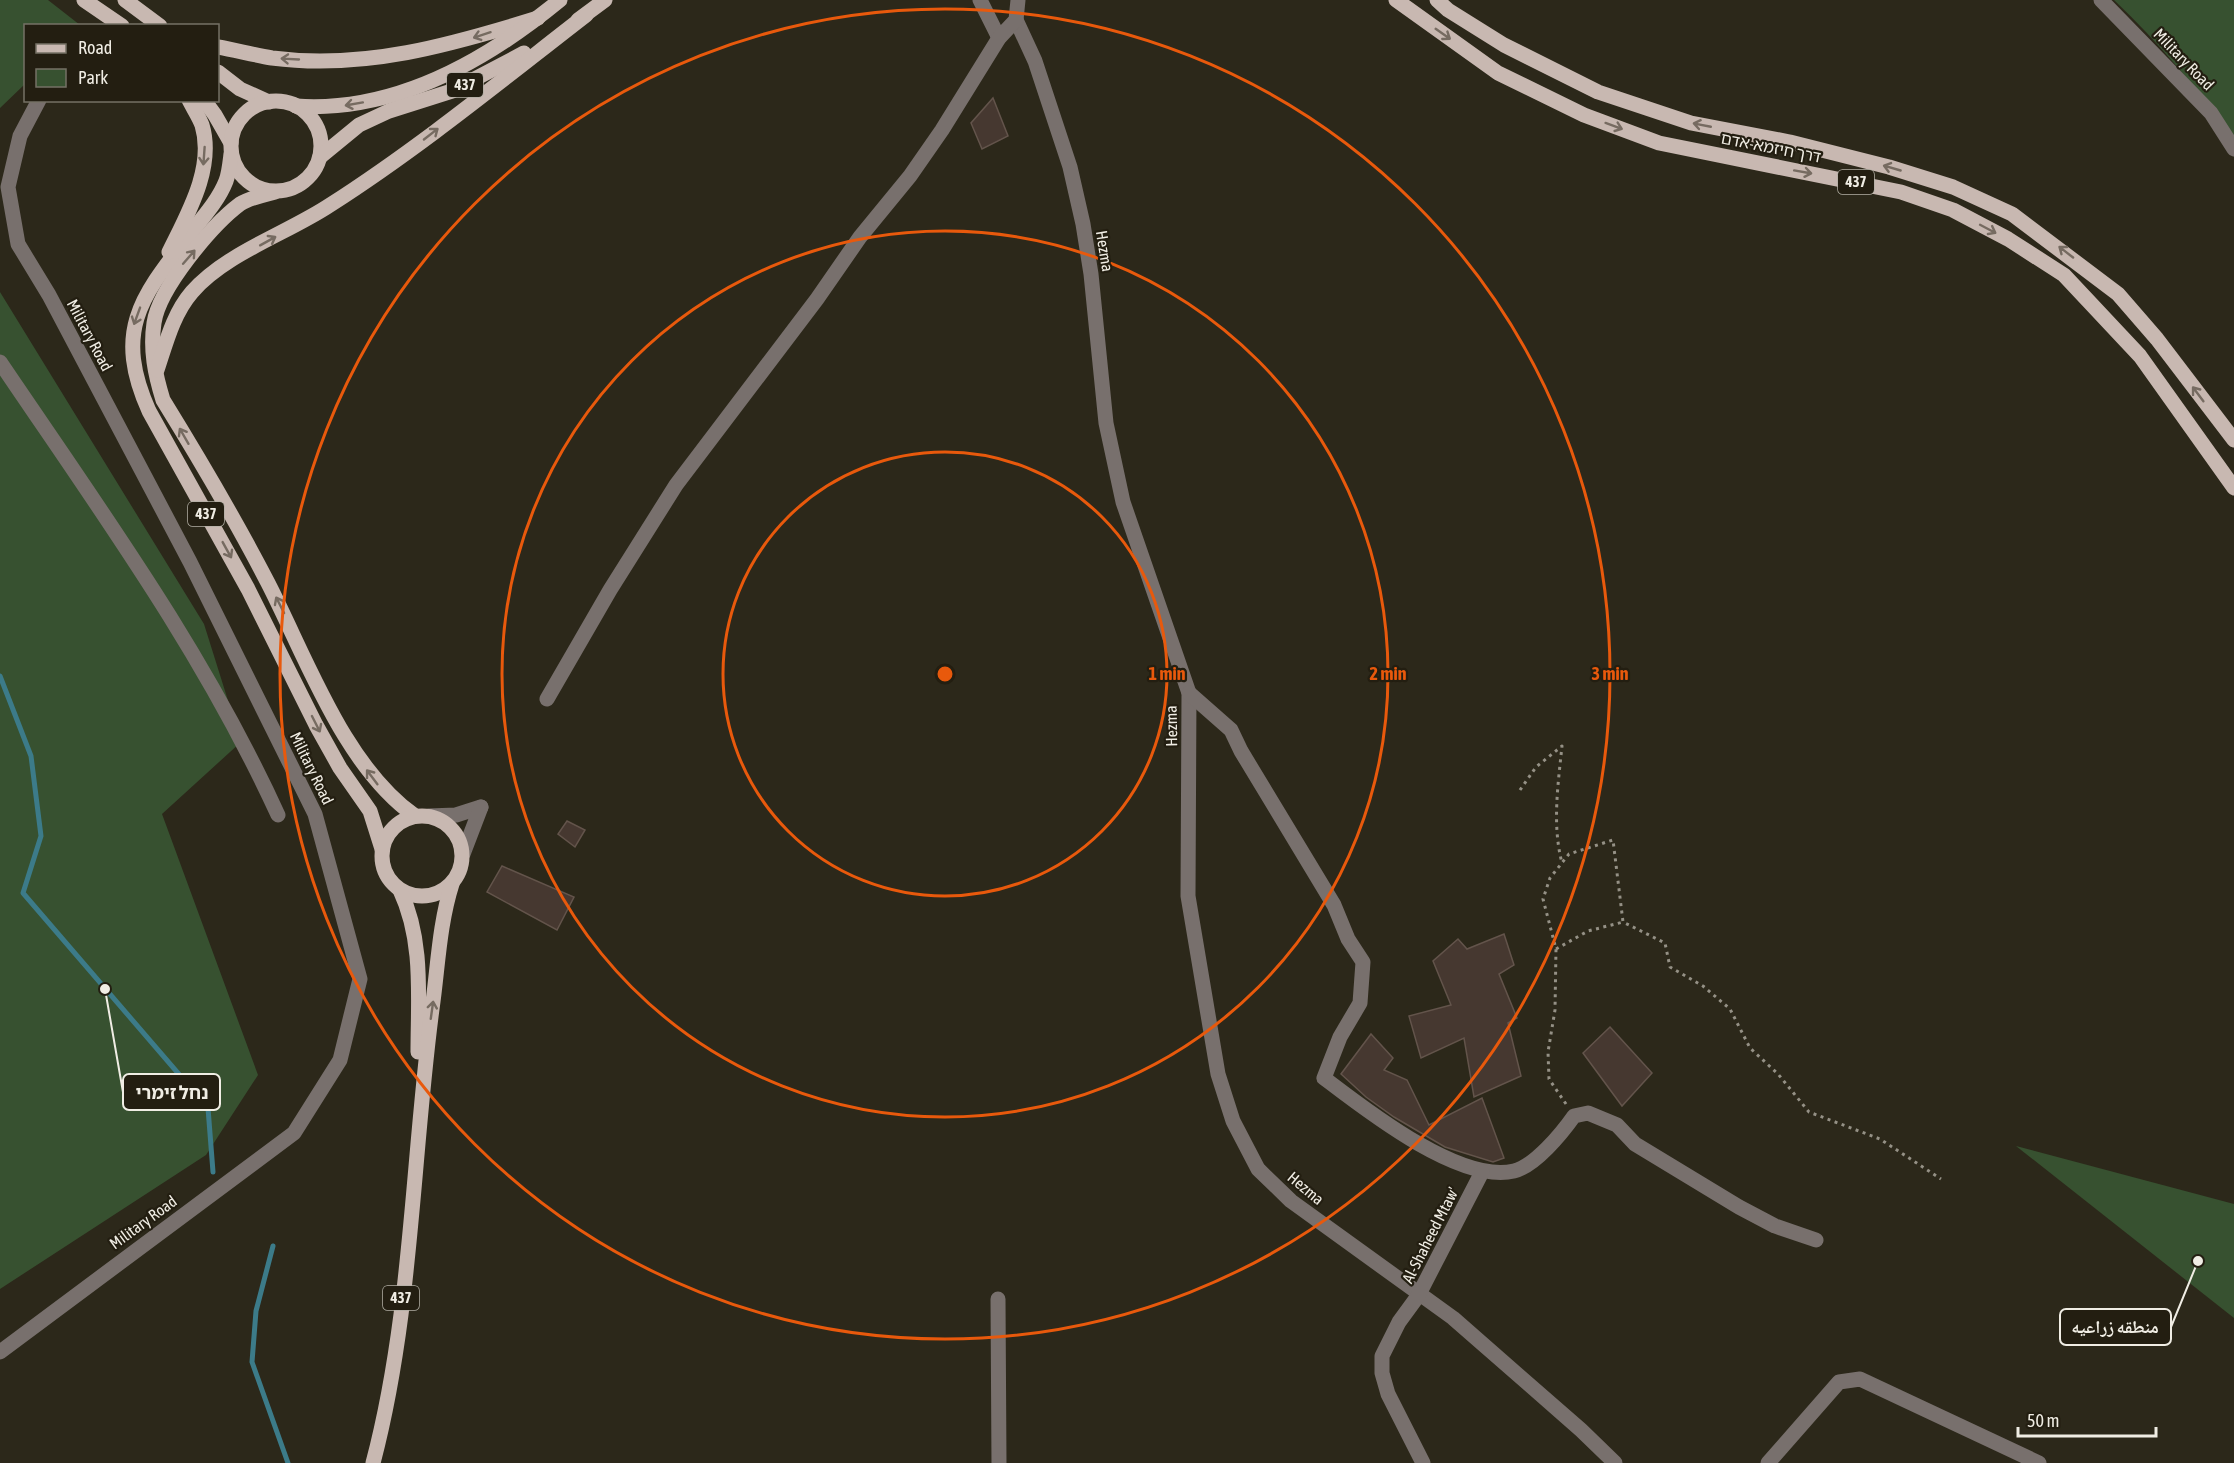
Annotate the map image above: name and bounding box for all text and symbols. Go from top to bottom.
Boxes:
legend [24,24,219,102]
street label: Military Road [2150,25,2218,94]
one-way arrow [1434,28,1451,40]
one-way arrow [473,31,492,42]
text: Road [78,37,112,58]
one-way arrow [281,53,301,64]
text: Park [78,67,108,88]
road number: 437 [447,73,483,97]
one-way arrow [345,99,364,110]
one-way arrow [1693,119,1712,130]
one-way arrow [1604,122,1623,133]
one-way arrow [423,128,439,141]
street label: דרך חיזמא-אדם [1719,128,1823,166]
one-way arrow [198,145,209,165]
one-way arrow [1883,162,1902,173]
one-way arrow [1793,166,1812,177]
road number: 437 [1838,170,1874,194]
one-way arrow [1979,223,1996,235]
street label: Hezma [1093,229,1117,273]
one-way arrow [259,234,276,246]
one-way arrow [2058,246,2074,259]
one-way arrow [182,250,196,265]
street label: Military Road [63,296,116,374]
one-way arrow [130,306,141,325]
one-way arrow [2192,386,2205,402]
one-way arrow [178,427,189,445]
road number: 437 [188,502,224,526]
one-way arrow [221,541,233,558]
one-way arrow [274,597,285,615]
text: 1 min [1149,663,1186,684]
text: 2 min [1370,663,1407,684]
text: 3 min [1592,663,1629,684]
centre of rings [935,664,955,684]
street label: Hezma [1162,705,1180,747]
one-way arrow [310,714,322,732]
street label: Military Road [286,729,337,808]
one-way arrow [366,769,379,785]
one-way arrow [427,1001,438,1021]
callout: נחל זימרי [123,1074,220,1110]
text: נחל זימרי [136,1082,208,1103]
street label: Hezma [1284,1168,1328,1208]
street label: Al-Shaheed Mtaw' [1398,1184,1462,1286]
street label: Military Road [106,1192,181,1253]
road number: 437 [383,1286,419,1310]
callout: منطقه زراعيه [2060,1309,2171,1345]
text: منطقه زراعيه [2071,1316,2159,1337]
scale bar [2018,1400,2156,1438]
text: 50 m [2027,1410,2059,1431]

